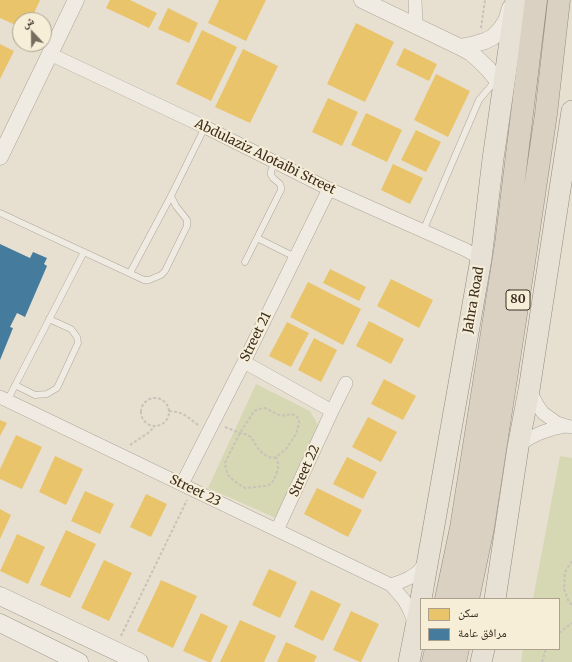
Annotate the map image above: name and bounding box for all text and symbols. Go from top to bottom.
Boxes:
north arrow [12,12,52,52]
text: ش [20,13,36,30]
street label: Abdulaziz Alotaibi Street [192,116,338,198]
street label: Jahra Road [460,266,488,334]
road number: 80 [506,290,530,310]
street label: Street 21 [237,310,275,364]
street label: Street 22 [287,442,323,500]
street label: Street 23 [167,472,223,510]
legend [420,598,560,650]
text: سكن [458,605,478,620]
text: مرافق عامة [458,625,507,640]

